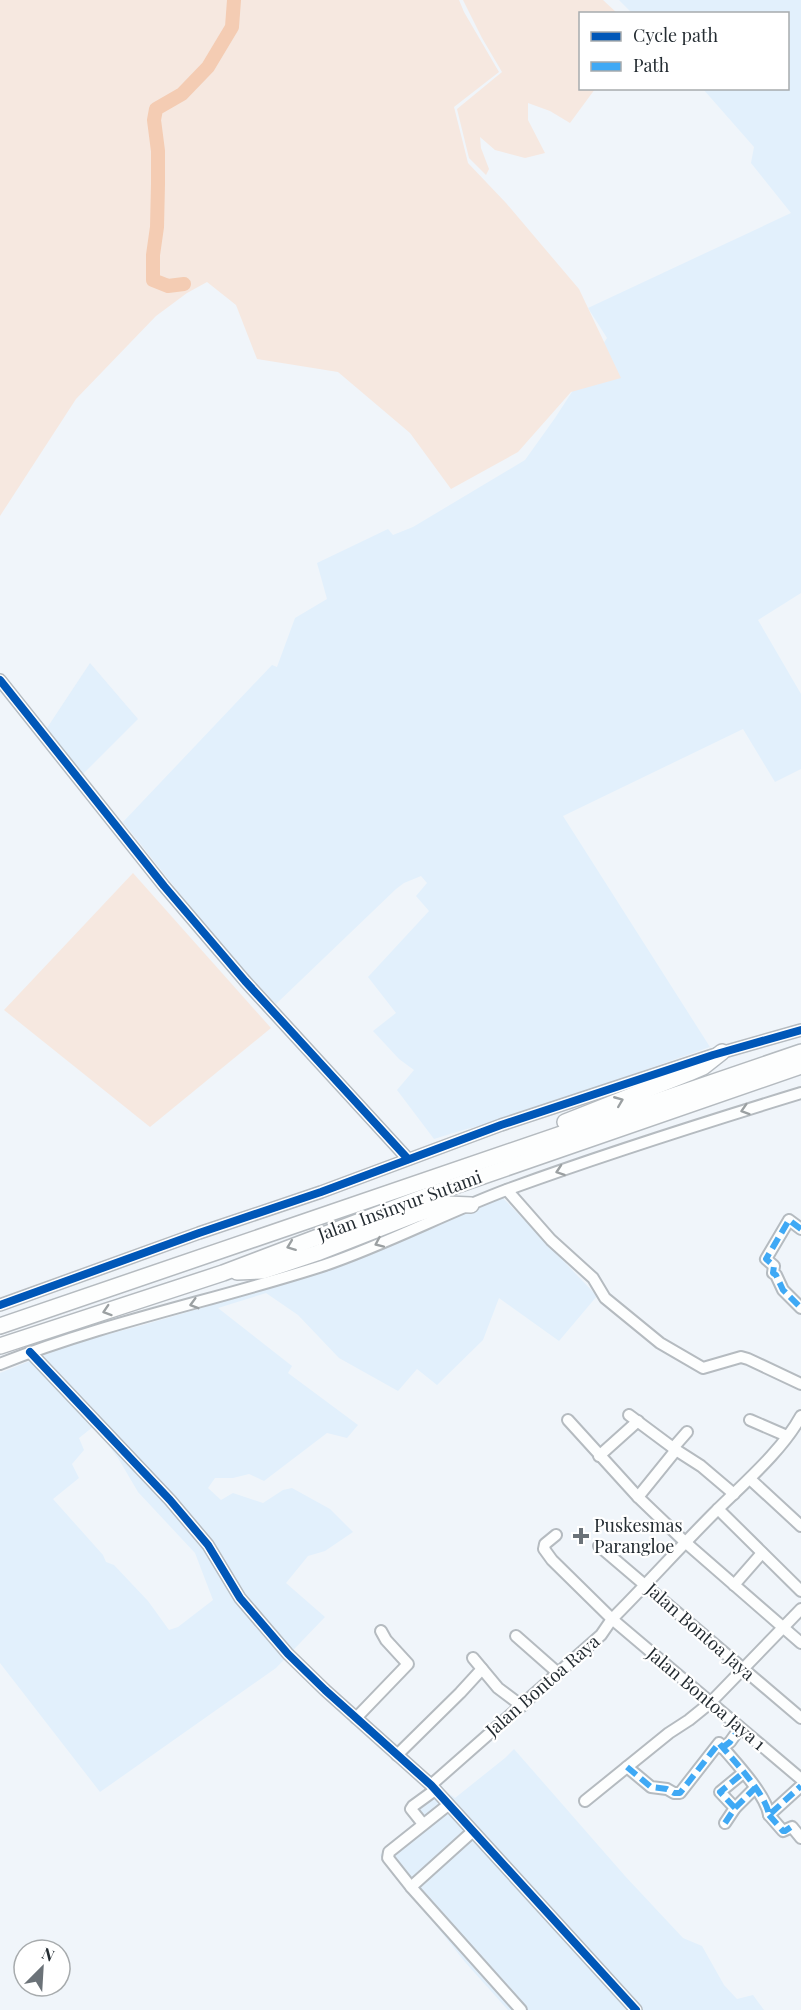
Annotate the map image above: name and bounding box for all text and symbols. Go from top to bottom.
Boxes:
legend [579,12,789,90]
text: Cycle path [633,23,718,47]
text: Path [633,53,670,77]
one-way arrow [613,1095,624,1108]
one-way arrow [740,1103,751,1115]
street label: Jalan Insinyur Sutami [313,1164,485,1246]
one-way arrow [555,1164,566,1177]
one-way arrow [374,1236,385,1248]
one-way arrow [286,1239,297,1251]
one-way arrow [189,1297,200,1309]
one-way arrow [102,1304,113,1316]
place label: Puskesmas Parangloe [594,1513,683,1558]
marker: Puskesmas Parangloe [572,1527,590,1545]
street label: Jalan Bontoa Jaya [640,1576,760,1685]
street label: Jalan Bontoa Raya [480,1629,604,1742]
street label: Jalan Bontoa Jaya 1 [641,1641,771,1755]
north arrow [12,1938,72,1998]
text: N [39,1942,58,1966]

